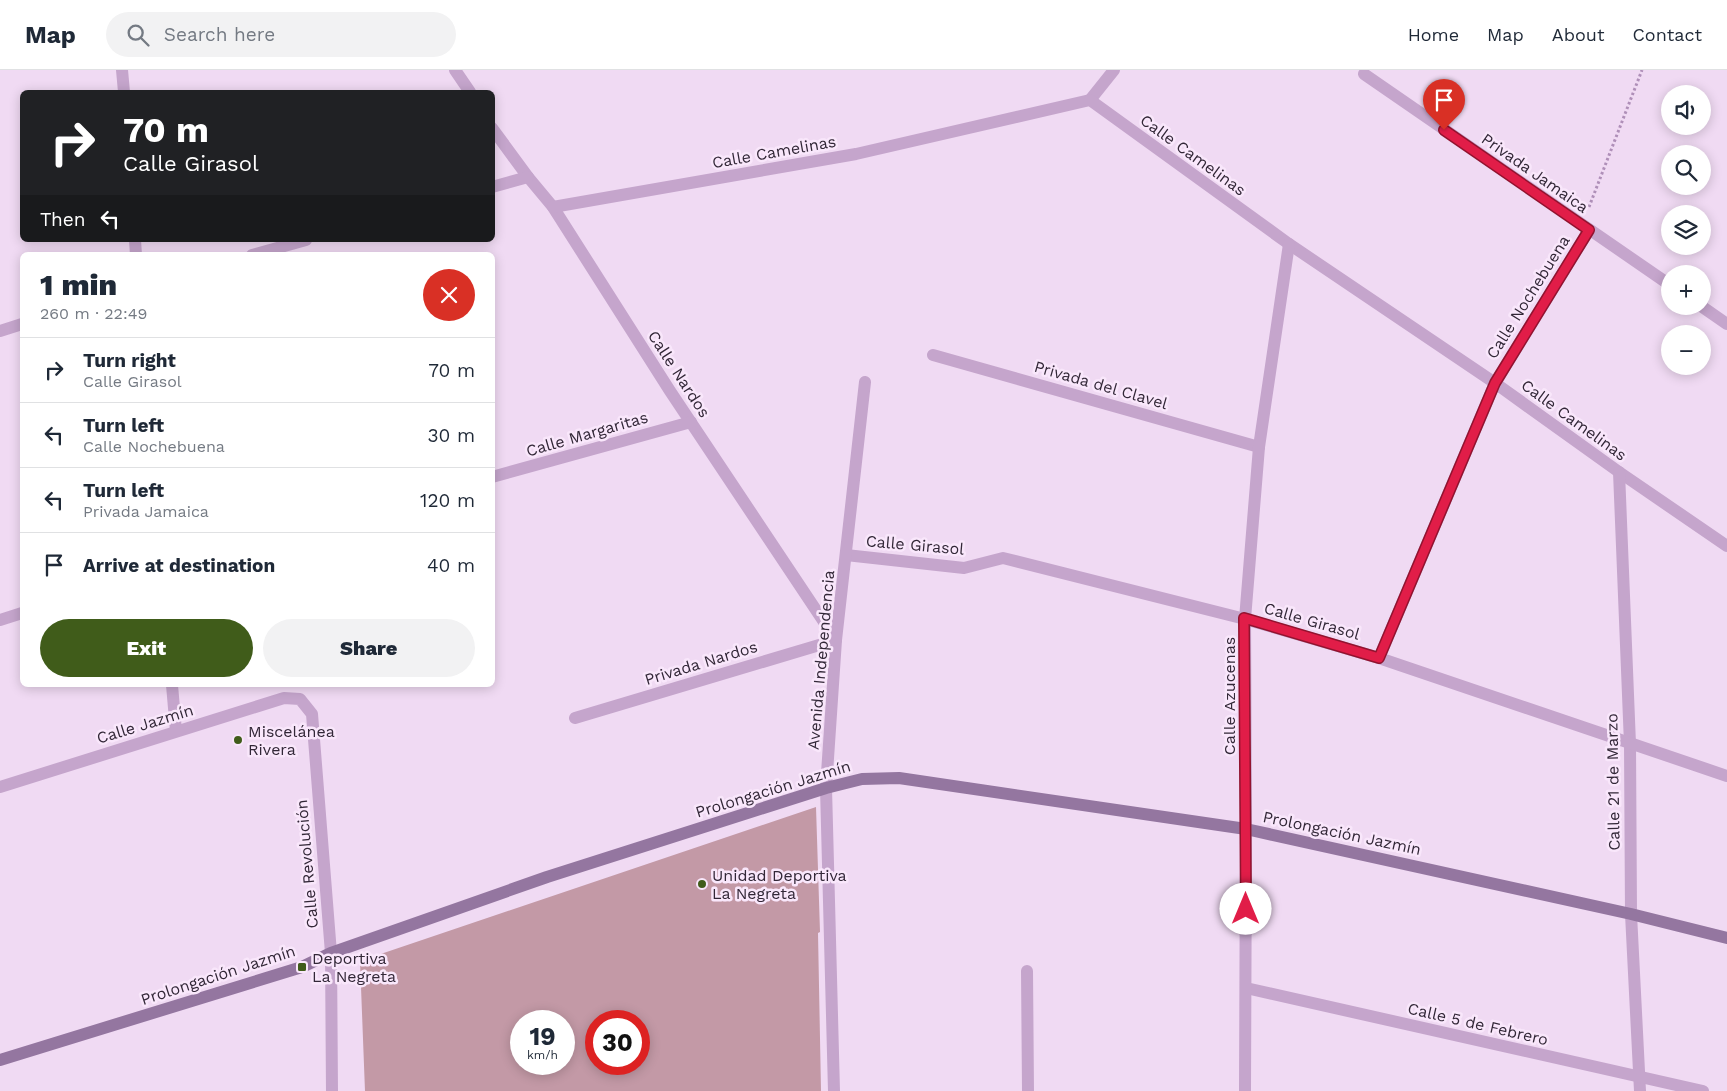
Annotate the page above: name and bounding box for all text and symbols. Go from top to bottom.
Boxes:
search box [106,12,456,57]
text: Map [25,21,76,49]
icon: search [124,21,152,49]
text: Search here [164,23,275,46]
text: Home [1408,24,1459,45]
text: Map [1487,24,1524,45]
text: About [1552,24,1604,45]
text: Contact [1632,24,1702,45]
pin [1423,79,1465,130]
map controls [1661,85,1711,375]
button: sound [1661,85,1711,135]
icon: arrive [1430,86,1458,114]
text: 70 m [123,109,209,151]
icon: right [40,110,105,175]
street label: Calle Camelinas [1137,110,1249,200]
street label: Privada Jamaica [1478,129,1592,217]
street label: Calle Camelinas [711,132,837,172]
button: search [1661,145,1711,195]
text: Calle Girasol [123,151,259,176]
icon: left [96,205,124,233]
button: layers [1661,205,1711,255]
text: Then [40,208,86,231]
street label: Calle Nochebuena [1482,232,1574,362]
button: + [1661,265,1711,315]
text: 1 min [40,267,117,302]
button: close [423,269,475,321]
text: 260 m · 22:49 [40,304,147,323]
button: − [1661,325,1711,375]
street label: Calle Nardos [644,327,714,421]
text: Turn right [83,349,176,372]
icon: right [40,356,68,384]
street label: Privada del Clavel [1032,357,1170,413]
text: 70 m [428,359,475,382]
text: Calle Girasol [83,372,182,391]
street label: Calle Camelinas [1518,375,1630,465]
street label: Calle Margaritas [524,408,650,460]
text: Turn left [83,414,164,437]
icon: left [40,421,68,449]
text: 30 m [428,424,475,447]
text: Calle Nochebuena [83,437,225,456]
text: Turn left [83,479,164,502]
icon: left [40,486,68,514]
text: 120 m [420,489,475,512]
text: Privada Jamaica [83,502,209,521]
street label: Calle Girasol [865,531,965,559]
icon: arrive [40,551,68,579]
text: Arrive at destination [83,554,275,577]
text: 40 m [427,554,475,577]
street label: Avenida Independencia [804,569,838,751]
street label: Calle Girasol [1262,598,1362,644]
button: Exit [40,619,253,677]
button: Share [263,619,475,677]
street label: Privada Nardos [642,637,760,689]
street label: Calle Azucenas [1220,637,1239,755]
street label: Calle Jazmín [94,700,196,748]
street label: Calle 21 de Marzo [1602,713,1624,851]
place label: Miscelánea Rivera [248,722,335,759]
marker: Miscelánea Rivera [232,734,244,746]
street label: Prolongación Jazmín [693,756,853,822]
street label: Calle Revolución [292,799,322,929]
street label: Prolongación Jazmín [1261,807,1423,859]
place label: Unidad Deportiva La Negreta [712,866,847,903]
marker: Unidad Deportiva La Negreta [696,878,708,890]
position arrow [1219,882,1271,934]
street label: Prolongación Jazmín [138,941,298,1009]
place label: Deportiva La Negreta [312,949,396,986]
marker: Deportiva La Negreta [296,961,308,973]
street label: Calle 5 de Febrero [1406,999,1550,1049]
speed limit sign: 30 [585,1010,650,1075]
text: 19 [529,1022,556,1051]
text: km/h [527,1048,558,1062]

